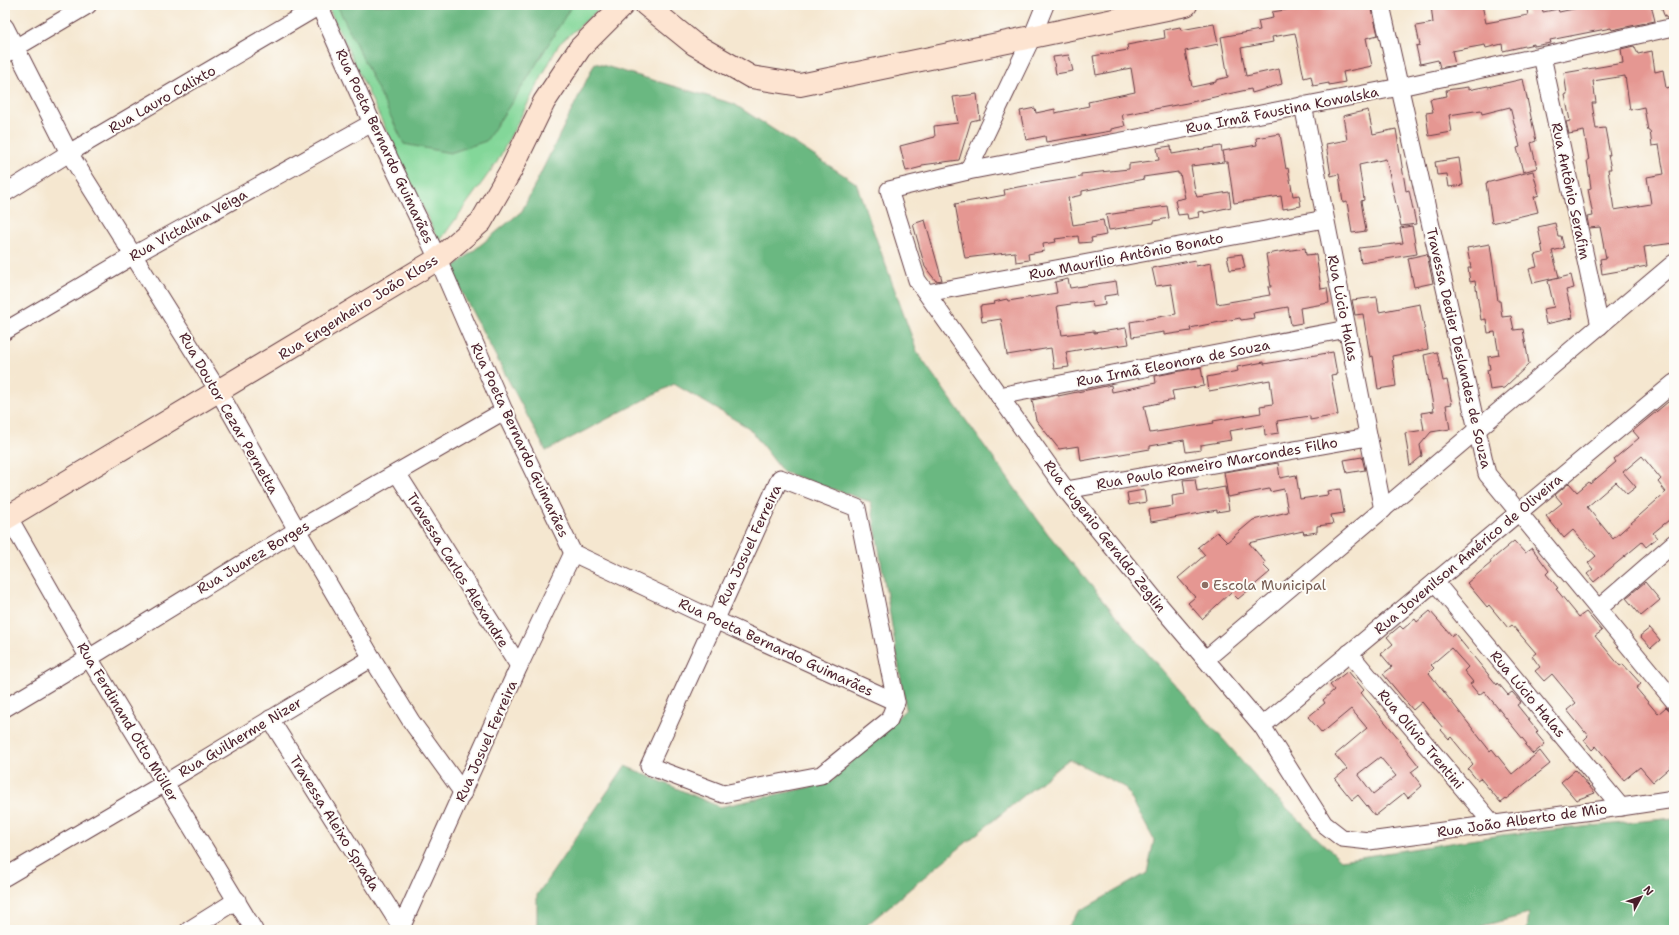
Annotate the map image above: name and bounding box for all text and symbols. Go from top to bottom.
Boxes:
street label: Rua Poeta Bernardo Guimarães [332,46,438,246]
street label: Rua Lauro Calixto [105,61,219,137]
street label: Rua Irmã Faustina Kowalska [1184,82,1380,138]
street label: Rua Antônio Serafim [1548,121,1594,261]
street label: Rua Victalina Veiga [126,185,250,265]
street label: Travessa Dedier Deslandes de Souza [1422,226,1496,470]
street label: Rua Maurílio Antônio Bonato [1027,228,1225,284]
street label: Rua Engenheiro João Kloss [275,250,441,364]
street label: Rua Lúcio Halas [1324,253,1362,363]
street label: Rua Doutor Cezar Pernetta [175,329,283,497]
street label: Rua Irmã Eleonora de Souza [1075,335,1271,391]
street label: Rua Poeta Bernardo Guimarães [467,340,573,540]
street label: Rua Paulo Romeiro Marcondes Filho [1095,433,1339,493]
street label: Rua Eugenio Geraldo Zeglin [1040,456,1170,616]
street label: Rua Jovenilson Américo de Oliveira [1370,470,1566,638]
street label: Rua Josuel Ferreira [713,481,785,608]
street label: Travessa Carlos Alexandre [403,489,513,651]
street label: Rua Juarez Borges [194,516,313,598]
place label: Escola Municipal [1213,576,1327,594]
marker: Escola Municipal [1200,580,1210,590]
street label: Rua Poeta Bernardo Guimarães [676,594,876,700]
street label: Rua Ferdinand Otto Müller [73,639,183,805]
street label: Rua Lúcio Halas [1486,647,1570,741]
street label: Rua Josuel Ferreira [451,677,521,805]
street label: Rua Olívio Trentini [1374,685,1468,793]
street label: Rua Guilherme Nizer [175,693,305,781]
street label: Travessa Aleixo Sprada [286,752,384,894]
street label: Rua João Alberto de Mio [1436,799,1608,841]
north arrow [1621,877,1661,917]
text: N [1640,883,1657,899]

